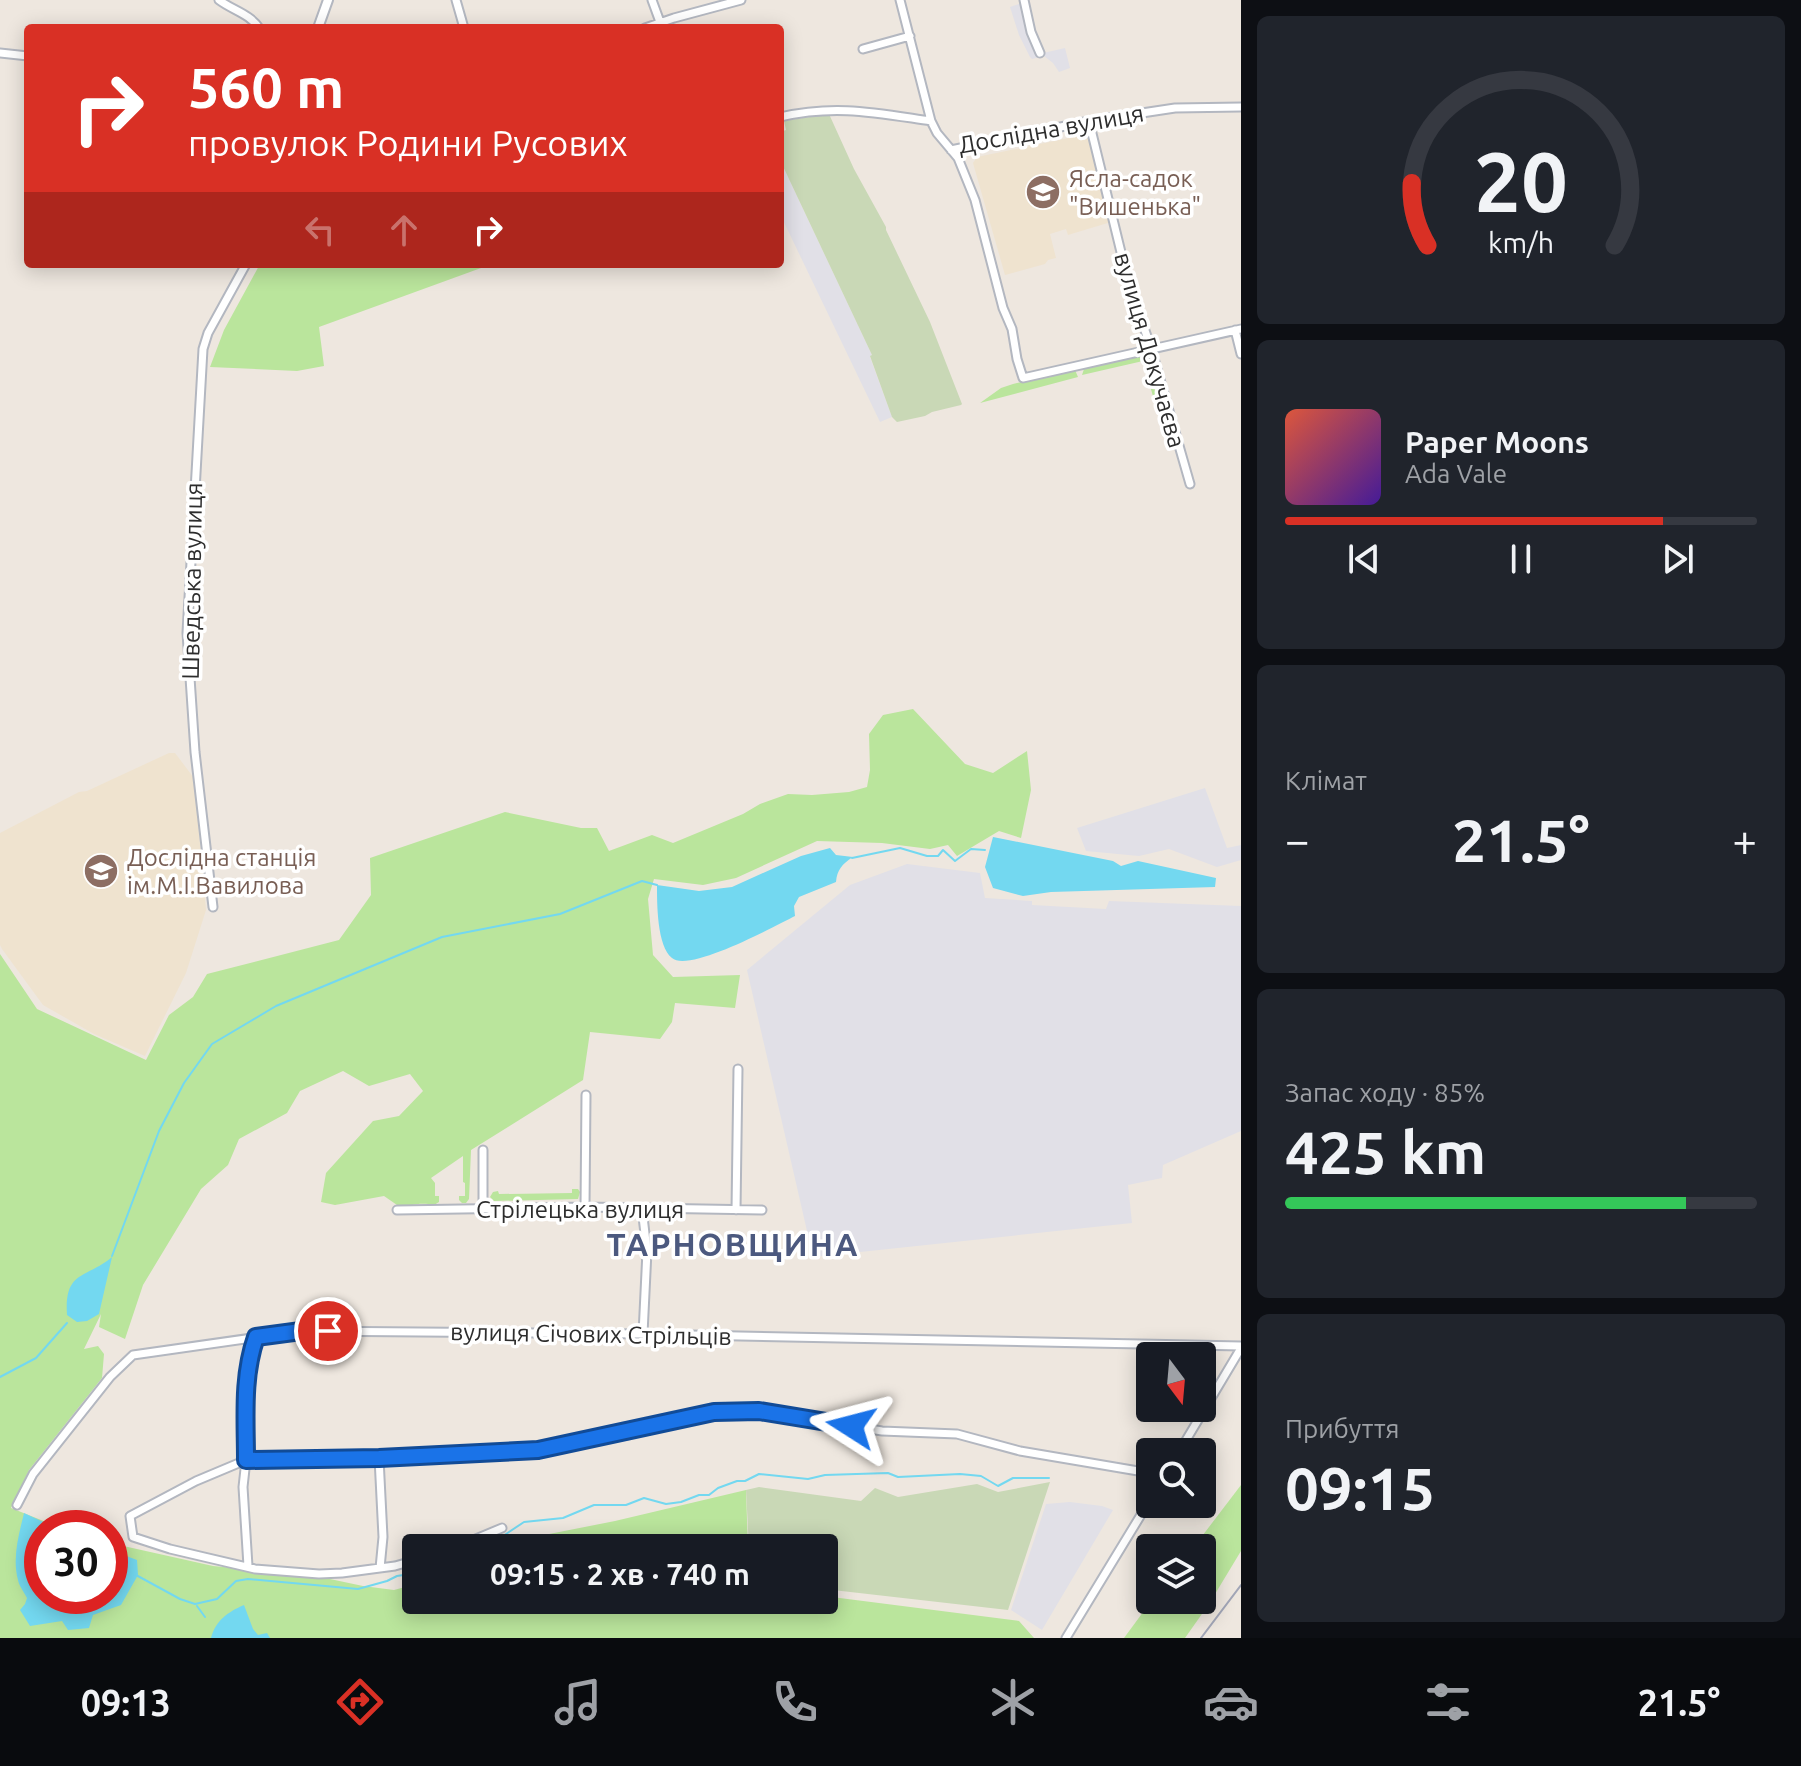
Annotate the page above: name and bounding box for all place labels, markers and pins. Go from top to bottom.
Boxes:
place label: Ясла-садок "Вишенька" [1069,165,1201,220]
school or university icon: Ясла-садок "Вишенька" [1024,173,1062,211]
place label: Дослідна станція ім.М.І.Вавилова [127,844,316,899]
school or university icon: Дослідна станція ім.М.І.Вавилова [82,852,120,890]
pin [294,1297,362,1365]

